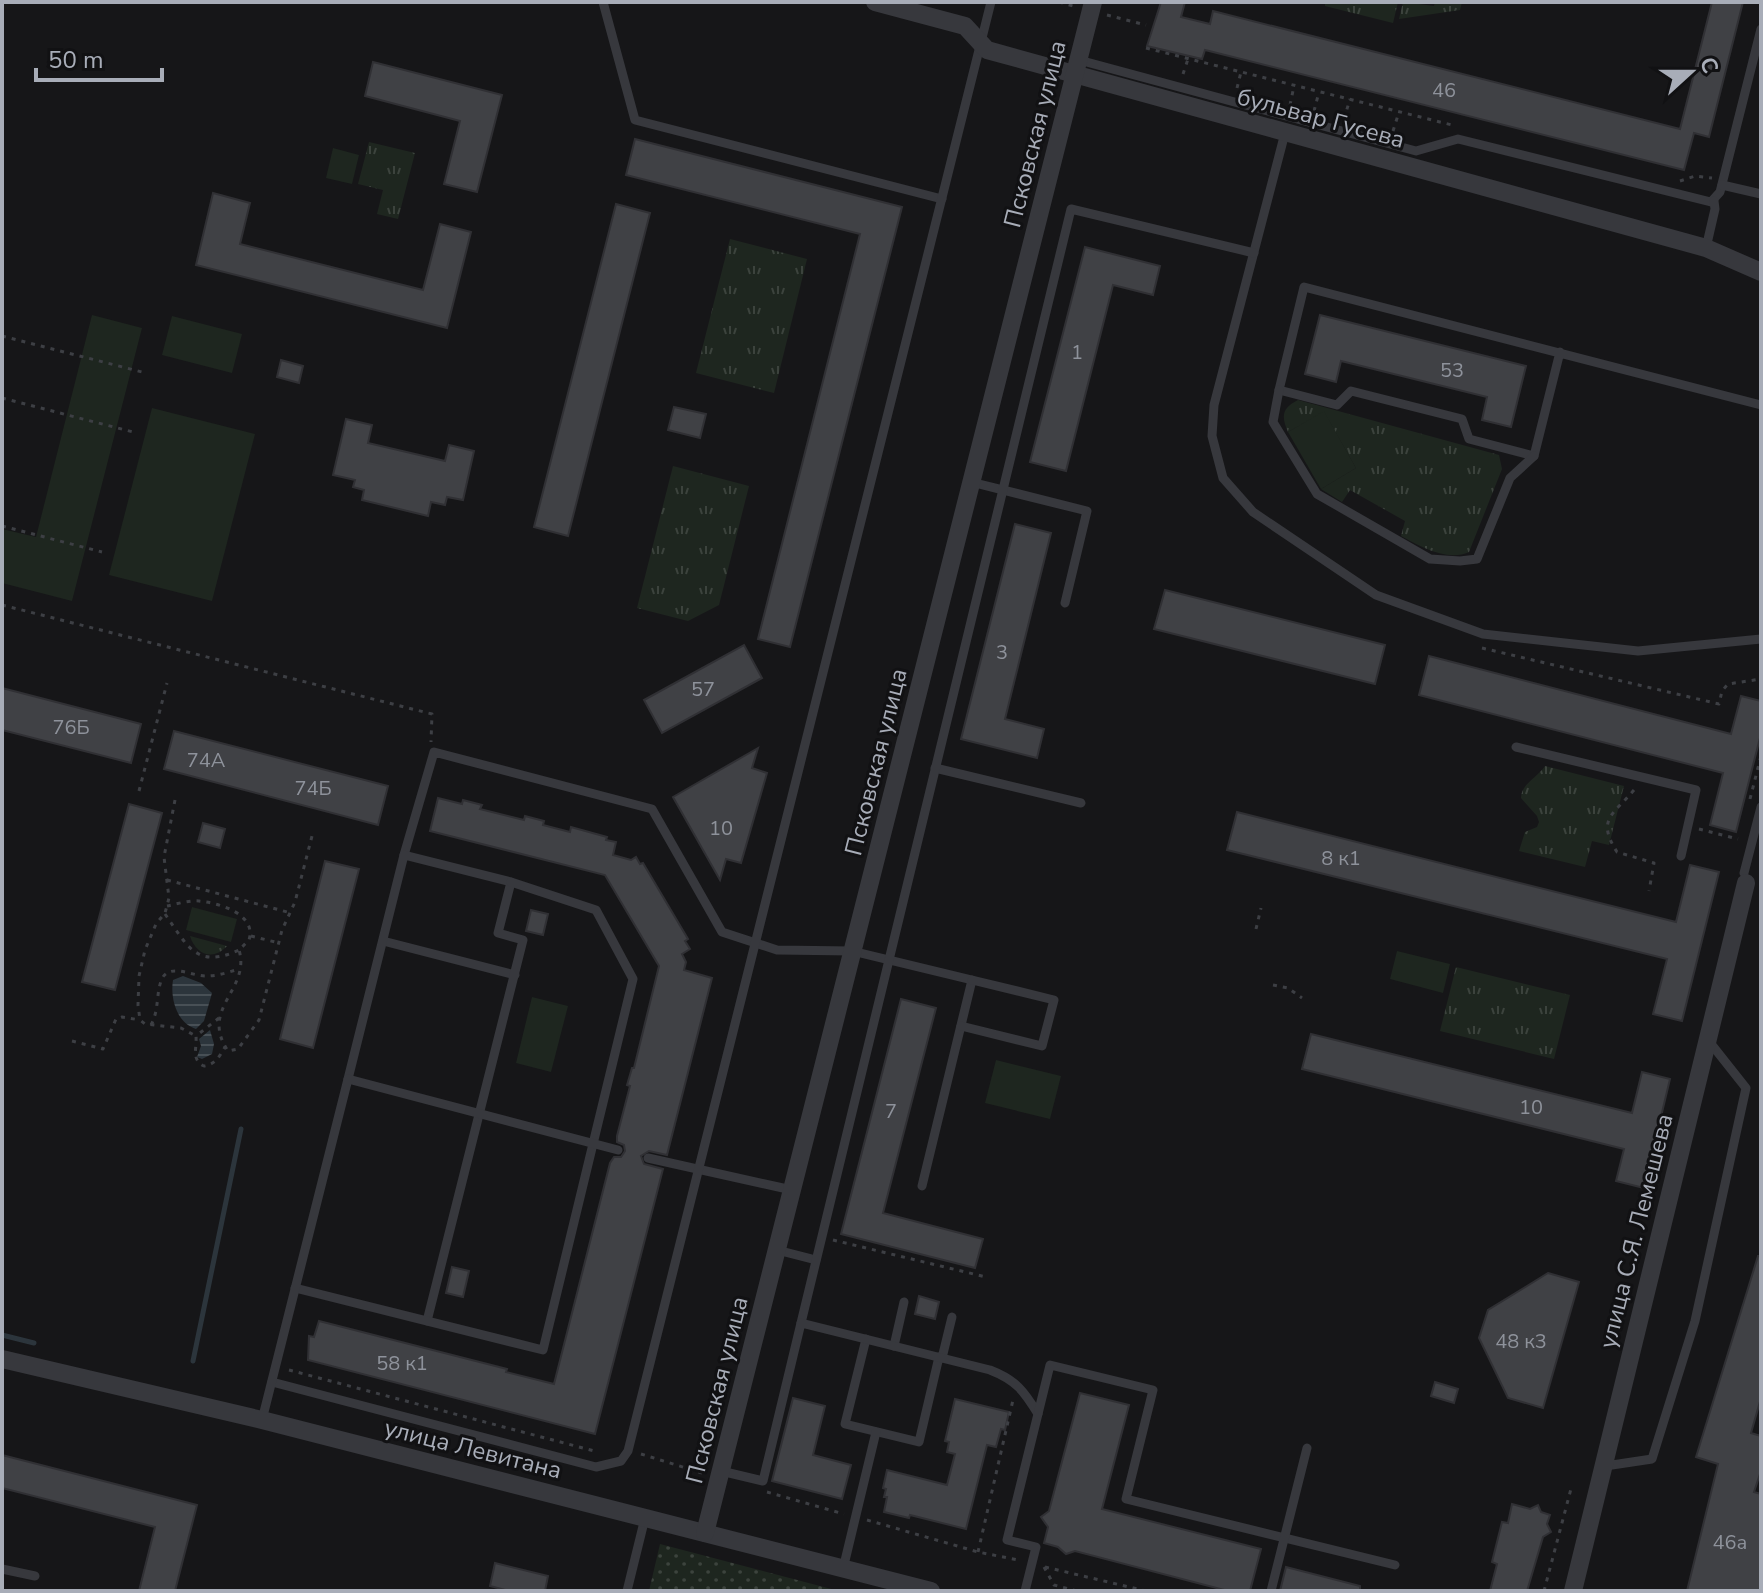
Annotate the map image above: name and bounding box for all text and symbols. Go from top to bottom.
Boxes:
scale bar [36,32,162,82]
north arrow [1651,32,1731,112]
street label: Псковская улица [996,37,1074,231]
text: 50 m [48,44,104,76]
text: С [1692,53,1725,78]
house number: 46 [1432,77,1456,104]
street label: бульвар Гусева [1234,80,1408,156]
house number: 1 [1071,339,1083,366]
house number: 53 [1440,357,1464,384]
house number: 3 [996,639,1008,666]
street label: Псковская улица [837,665,915,859]
house number: 57 [691,676,715,703]
house number: 76Б [52,714,90,741]
house number: 74А [187,747,226,774]
house number: 74Б [294,775,332,802]
house number: 10 [709,815,733,842]
house number: 8 к1 [1321,845,1361,872]
house number: 10 [1519,1094,1543,1121]
house number: 7 [885,1098,897,1125]
street label: улица С.Я. Лемешева [1591,1110,1681,1352]
street label: Псковская улица [678,1293,756,1487]
house number: 48 к3 [1495,1328,1547,1355]
house number: 58 к1 [376,1350,428,1377]
street label: улица Левитана [381,1412,565,1486]
house number: 46а [1713,1529,1747,1556]

